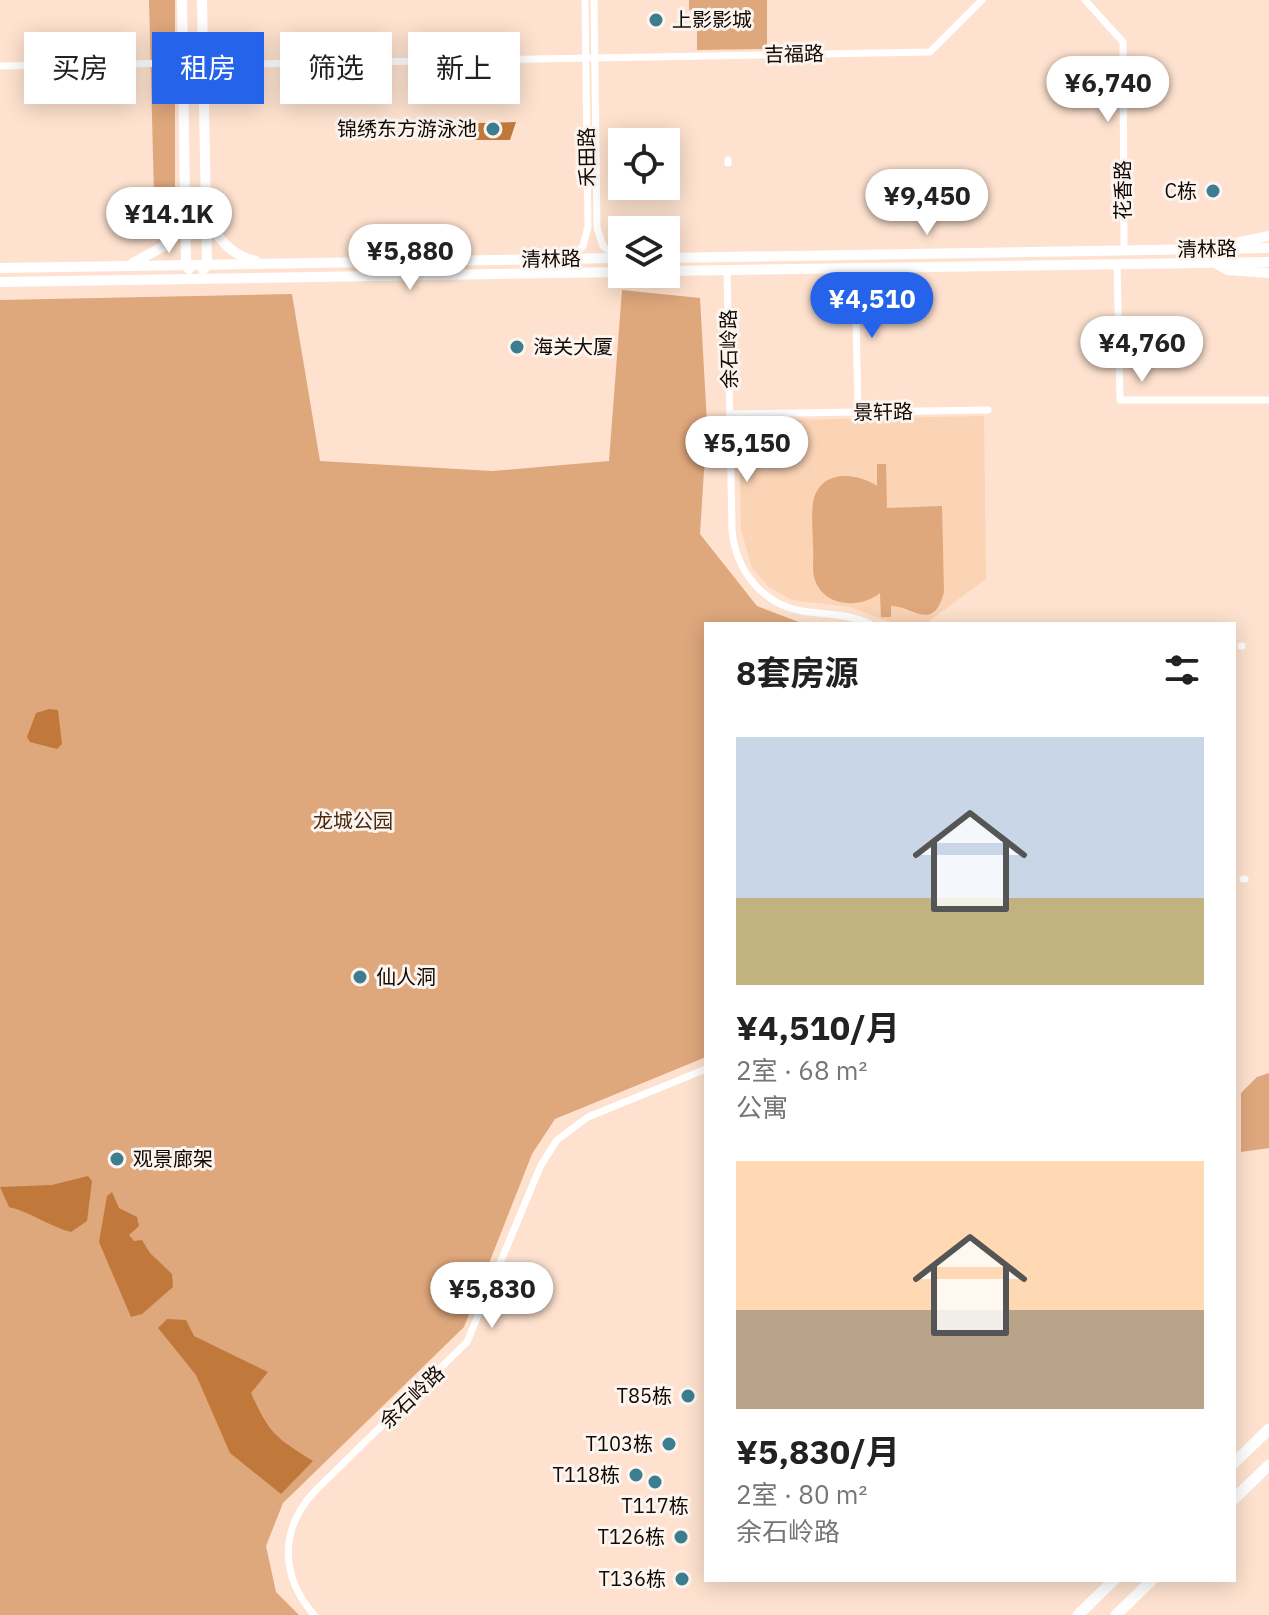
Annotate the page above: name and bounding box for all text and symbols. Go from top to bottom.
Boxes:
place label: 上影影城 [672,6,752,33]
marker: 上影影城 [647,11,665,29]
chip: 买房 [24,32,136,104]
chip: 租房 [152,32,264,104]
chip: 筛选 [280,32,392,104]
chip: 新上 [408,32,520,104]
street label: 吉福路 [764,39,824,68]
pin: ¥6,740 [1043,56,1173,124]
text: ¥6,740 [1064,65,1152,99]
place label: 锦绣东方游泳池 [337,115,477,142]
marker: 锦绣东方游泳池 [484,120,502,138]
street label: 禾田路 [572,127,601,187]
map controls [608,128,680,288]
button: locate [608,128,680,200]
street label: 花香路 [1109,160,1136,220]
pin: ¥9,450 [862,169,992,237]
place label: C栋 [1165,177,1197,204]
text: ¥9,450 [883,178,971,212]
marker: C栋 [1204,182,1222,200]
pin: ¥14.1K [104,187,234,255]
text: ¥14.1K [124,196,214,230]
button: layers [608,216,680,288]
pin: ¥5,880 [345,224,475,292]
text: ¥5,880 [366,233,454,267]
street label: 清林路 [1177,234,1237,263]
street label: 清林路 [521,244,581,273]
pin: ¥4,510 [807,272,937,340]
text: ¥4,510 [828,281,916,315]
street label: 余石岭路 [714,309,743,389]
pin: ¥4,760 [1077,316,1207,384]
text: ¥4,760 [1098,325,1186,359]
place label: 海关大厦 [533,333,613,360]
marker: 海关大厦 [508,338,526,356]
street label: 景轩路 [853,397,913,426]
pin: ¥5,150 [682,416,812,484]
text: ¥5,150 [703,425,791,459]
icon: filters [1160,648,1204,692]
text: 8套房源 [736,650,858,694]
icon: home [898,789,1042,933]
park label: 龙城公园 [313,807,393,834]
place label: 仙人洞 [376,963,436,990]
marker: 仙人洞 [351,968,369,986]
text: ¥4,510/月 [736,1005,900,1049]
text: 2室 · 68 m² [736,1053,867,1087]
text: 公寓 [736,1090,788,1124]
place label: 观景廊架 [133,1145,213,1172]
marker: 观景廊架 [108,1150,126,1168]
icon: home [898,1213,1042,1357]
pin: ¥5,830 [427,1262,557,1330]
text: ¥5,830 [448,1271,536,1305]
street label: 余石岭路 [374,1359,450,1434]
place label: T85栋 [617,1382,672,1409]
marker: T85栋 [679,1387,697,1405]
text: ¥5,830/月 [736,1429,900,1473]
place label: T103栋 [586,1430,653,1457]
marker: T103栋 [660,1435,678,1453]
place label: T118栋 [553,1461,620,1488]
marker: T118栋 [627,1466,645,1484]
marker: T117栋 [646,1473,664,1491]
text: 2室 · 80 m² [736,1477,867,1511]
place label: T117栋 [621,1492,689,1519]
text: 余石岭路 [736,1514,840,1548]
place label: T126栋 [598,1523,665,1550]
marker: T126栋 [672,1528,690,1546]
place label: T136栋 [599,1565,666,1592]
marker: T136栋 [673,1570,691,1588]

